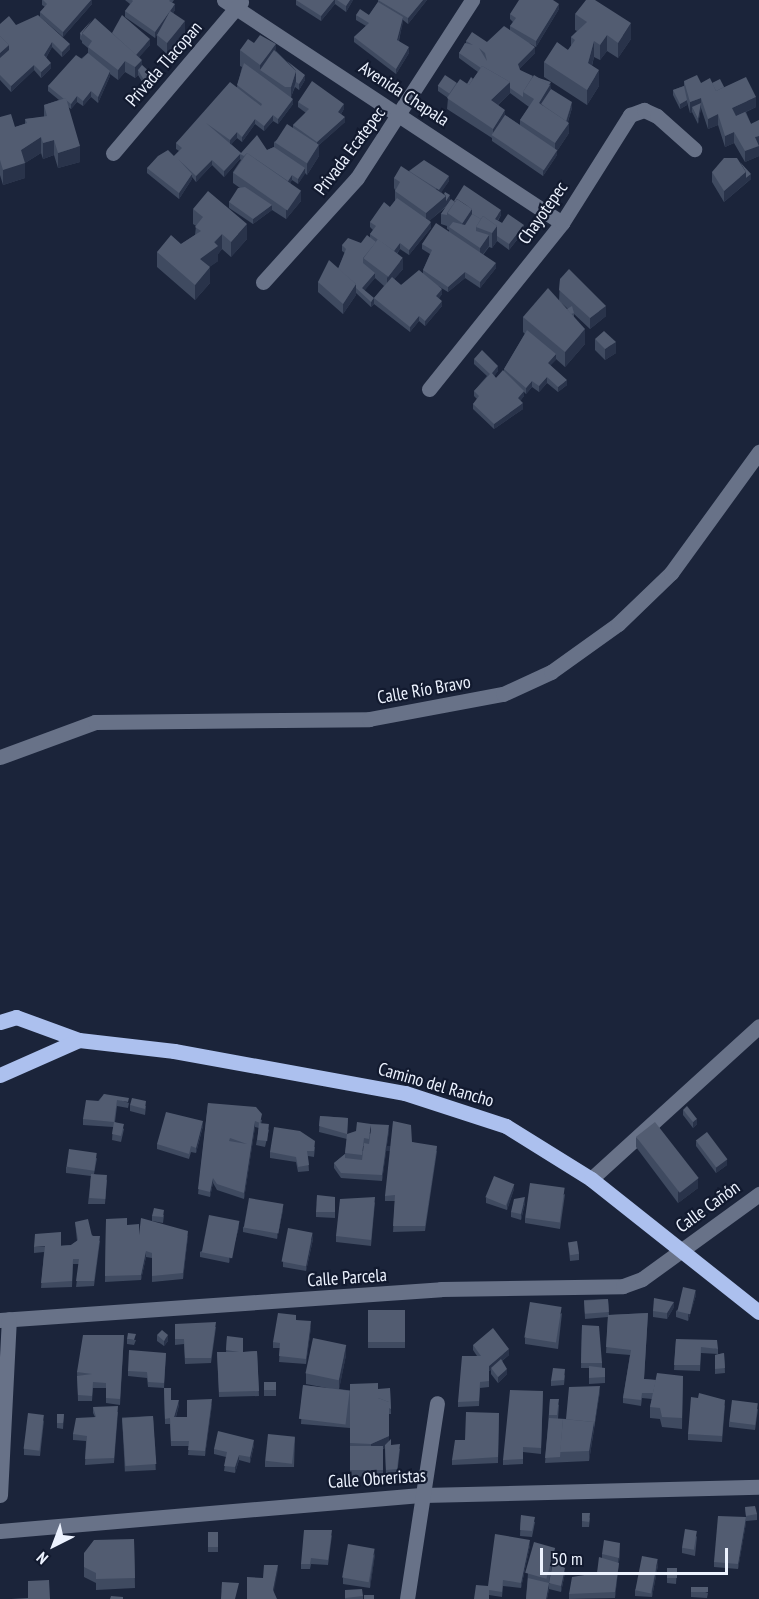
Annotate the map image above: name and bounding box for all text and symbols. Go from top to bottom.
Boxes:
street label: Privada Tlacopan [121,17,207,111]
street label: Avenida Chapala [355,57,453,131]
street label: Privada Ecatepec [310,103,390,199]
street label: Chayotepec [514,177,572,249]
street label: Calle Río Bravo [376,671,472,709]
street label: Camino del Rancho [376,1058,496,1112]
street label: Calle Cañón [672,1177,744,1237]
street label: Calle Parcela [307,1264,387,1292]
street label: Calle Obreristas [327,1465,427,1493]
north arrow [24,1515,84,1575]
scale bar [543,1536,730,1574]
text: 50 m [551,1547,583,1570]
text: N [32,1548,52,1569]

